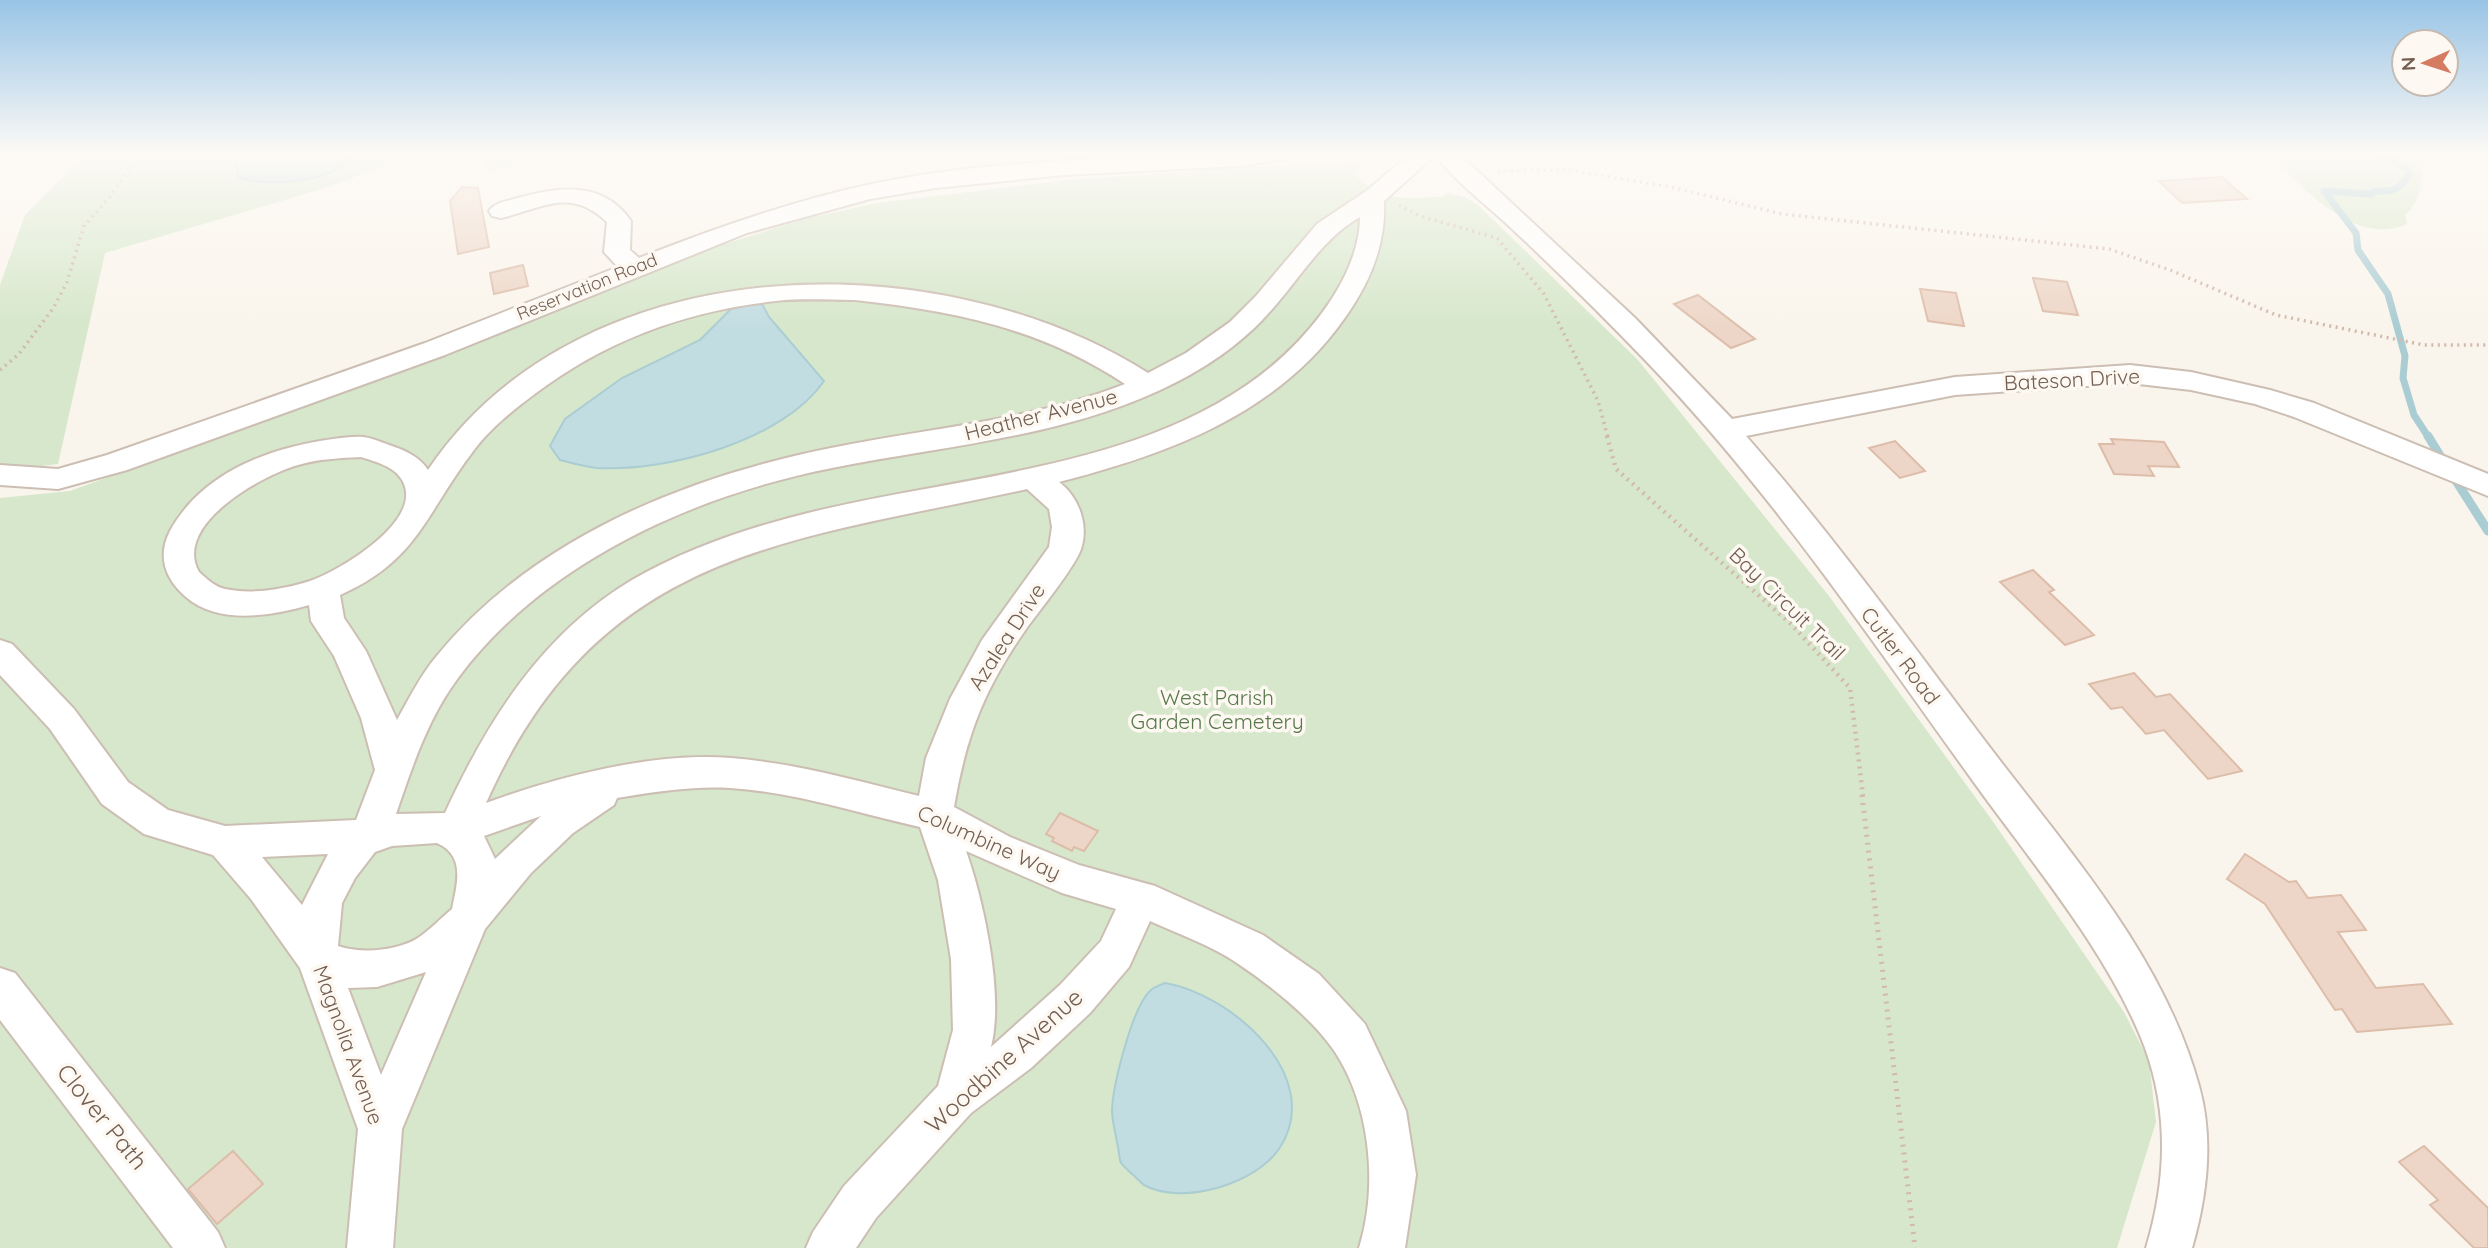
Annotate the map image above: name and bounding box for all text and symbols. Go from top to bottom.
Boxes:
north arrow [2390,28,2460,98]
text: N [2396,56,2420,71]
street label: Reservation Road [513,248,661,325]
street label: Bateson Drive [2003,362,2141,396]
street label: Heather Avenue [962,383,1120,446]
street label: Bay Circuit Trail [1724,541,1851,665]
street label: Azalea Drive [962,578,1050,695]
street label: Cutler Road [1856,602,1946,709]
park label: West Parish Garden Cemetery [1130,684,1304,734]
street label: Columbine Way [914,799,1065,885]
street label: Magnolia Avenue [308,961,390,1128]
street label: Woodbine Avenue [918,981,1088,1139]
street label: Clover Path [51,1057,155,1175]

